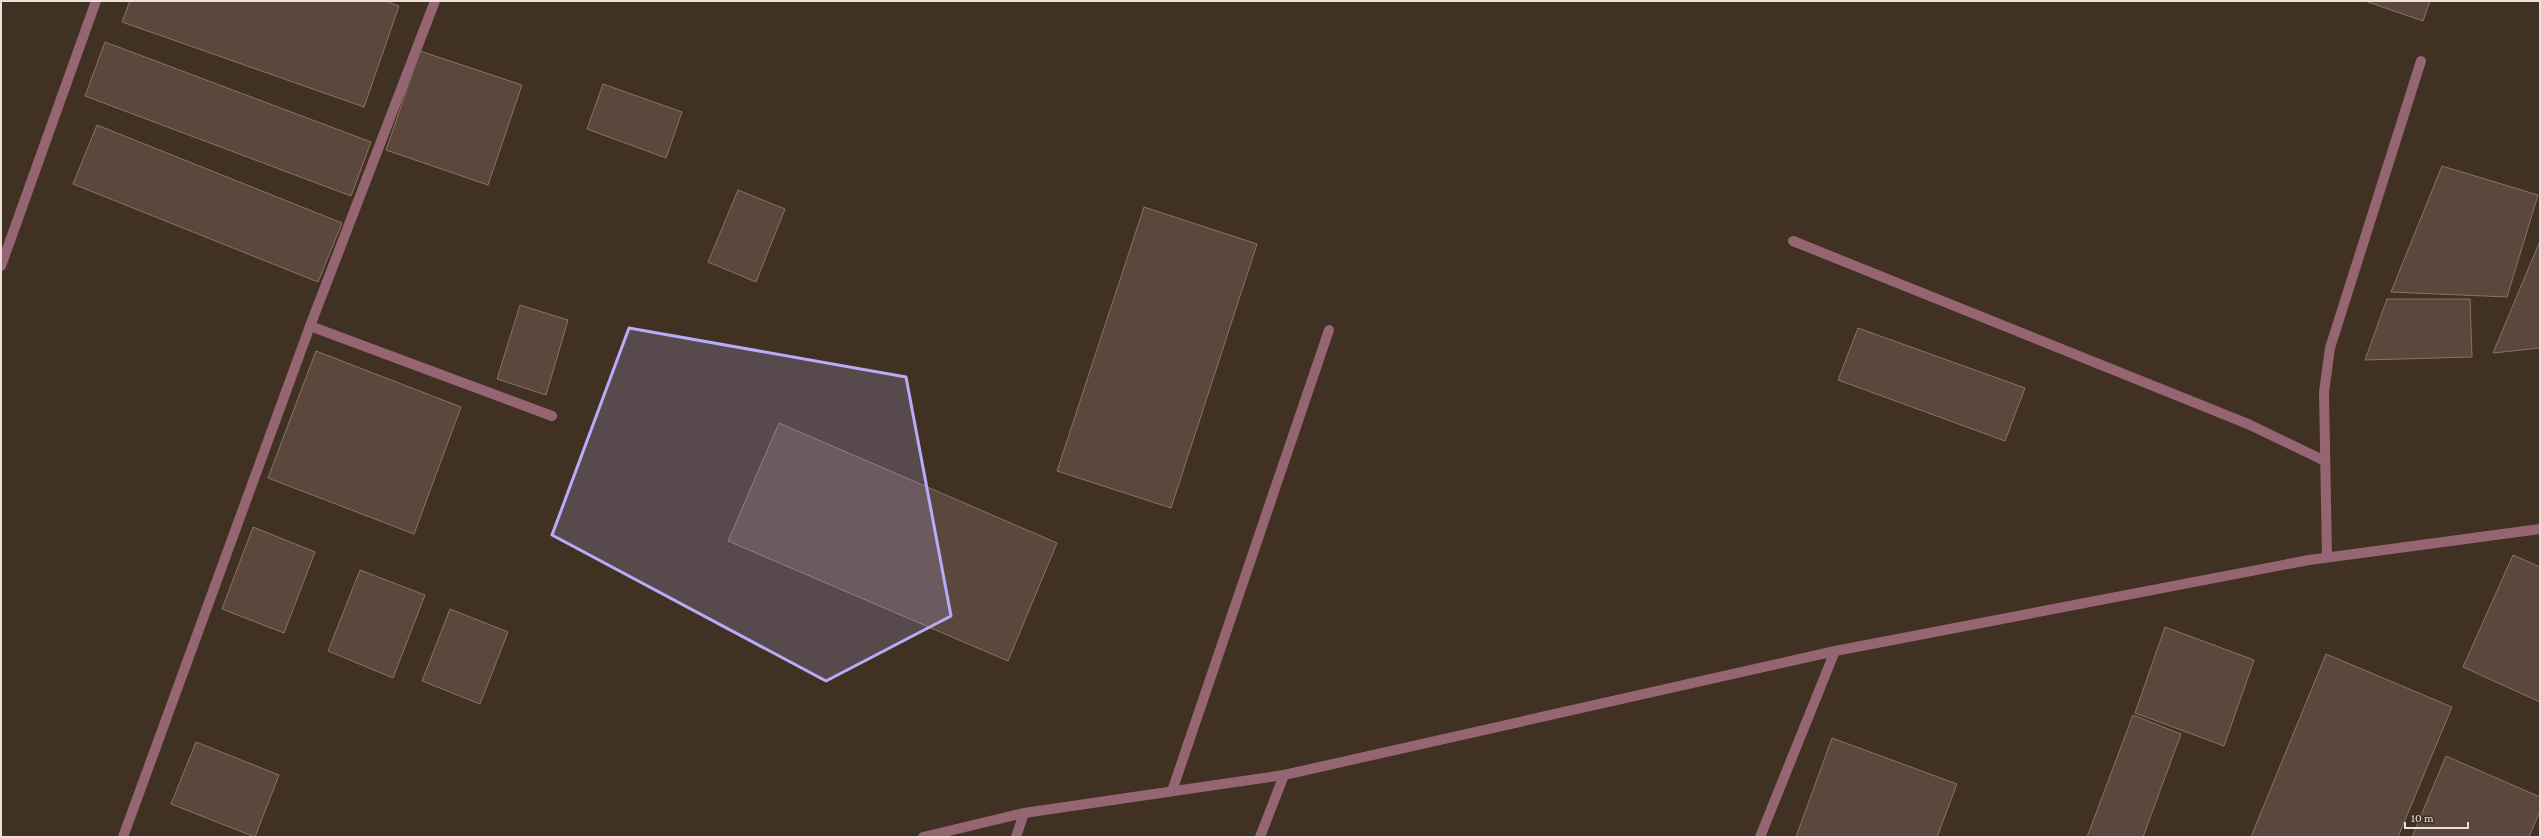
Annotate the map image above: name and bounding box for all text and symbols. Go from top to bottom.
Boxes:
scale bar [2405,804,2468,830]
text: 10 m [2411,811,2434,825]

